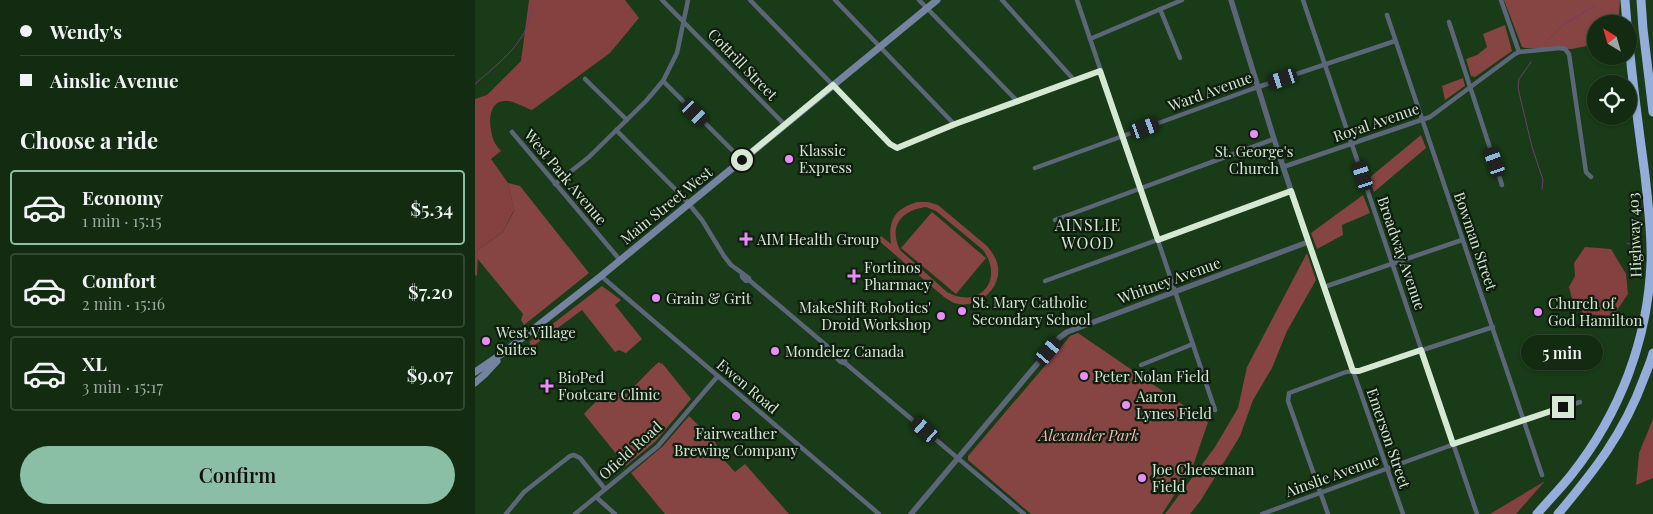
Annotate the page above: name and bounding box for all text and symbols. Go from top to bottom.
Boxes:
north arrow [1587,15,1637,65]
map controls [1587,15,1637,125]
text: Wendy's [50,18,122,44]
street label: Cottrill Street [704,24,783,105]
text: Ainslie Avenue [50,67,179,93]
street label: Ward Avenue [1164,67,1255,116]
car [1266,67,1299,91]
button: locate [1587,75,1637,125]
car [679,97,710,129]
street label: Royal Avenue [1330,98,1422,146]
car [1128,116,1161,140]
street label: West Park Avenue [519,124,612,229]
text: Choose a ride [20,125,158,155]
marker: St. George's Church [1248,128,1260,140]
place label: Klassic Express [799,140,852,177]
place label: St. George's Church [1215,141,1293,178]
car [1483,145,1506,179]
route start [731,149,753,171]
marker: Klassic Express [783,153,795,165]
car [1351,159,1374,193]
street label: Main Street West [616,161,717,248]
text: Economy [82,184,163,210]
icon: car [22,185,67,230]
street label: Bowman Street [1450,189,1502,293]
street label: Highway 403 [1623,192,1645,278]
street label: Broadway Avenue [1373,194,1431,312]
text: $5.34 [411,195,453,221]
text: 1 min · 15:15 [82,210,162,231]
district label: AINSLIE WOOD [1054,214,1121,253]
place label: AIM Health Group [756,229,879,249]
marker: AIM Health Group [739,232,753,246]
street label: Whitney Avenue [1114,252,1223,308]
place label: Fortinos Pharmacy [864,257,932,294]
text: Comfort [82,267,156,293]
icon: car [22,268,67,313]
marker: Fortinos Pharmacy [848,270,860,282]
text: $7.20 [408,278,453,304]
place label: Grain & Grit [666,288,752,308]
marker: Grain & Grit [650,292,662,304]
place label: St. Mary Catholic Secondary School [972,292,1091,329]
text: 2 min · 15:16 [82,293,165,314]
place label: Church of God Hamilton [1548,293,1643,330]
place label: MakeShift Robotics' Droid Workshop [799,297,931,334]
marker: St. Mary Catholic Secondary School [956,305,968,317]
marker: Church of God Hamilton [1532,306,1544,318]
marker: MakeShift Robotics' Droid Workshop [935,310,947,322]
place label: West Village Suites [495,322,576,359]
callout: 5 min [1522,334,1604,370]
marker: West Village Suites [480,335,492,347]
car [1033,335,1064,367]
place label: Mondelez Canada [785,341,905,361]
text: 5 min [1542,342,1582,363]
marker: Mondelez Canada [769,345,781,357]
text: XL [82,350,107,376]
icon: car [22,351,67,396]
street label: Ewen Road [713,354,783,418]
text: $9.07 [407,361,453,387]
place label: Peter Nolan Field [1094,366,1210,386]
place label: BioPed Footcare Clinic [558,367,660,404]
marker: Peter Nolan Field [1078,370,1090,382]
text: 3 min · 15:17 [82,376,163,397]
marker: BioPed Footcare Clinic [540,379,554,393]
street label: Emerson Street [1363,385,1416,491]
place label: Aaron Lynes Field [1135,386,1212,423]
route end [1552,396,1574,418]
marker: Aaron Lynes Field [1120,399,1132,411]
marker: Fairweather Brewing Company [730,410,742,422]
car [908,414,941,446]
street label: Ofield Road [594,416,666,484]
place label: Fairweather Brewing Company [674,423,798,460]
park label: Alexander Park [1037,425,1139,445]
button: Confirm [20,446,455,504]
street label: Ainslie Avenue [1281,449,1382,502]
place label: Joe Cheeseman Field [1151,459,1255,496]
marker: Joe Cheeseman Field [1136,472,1148,484]

